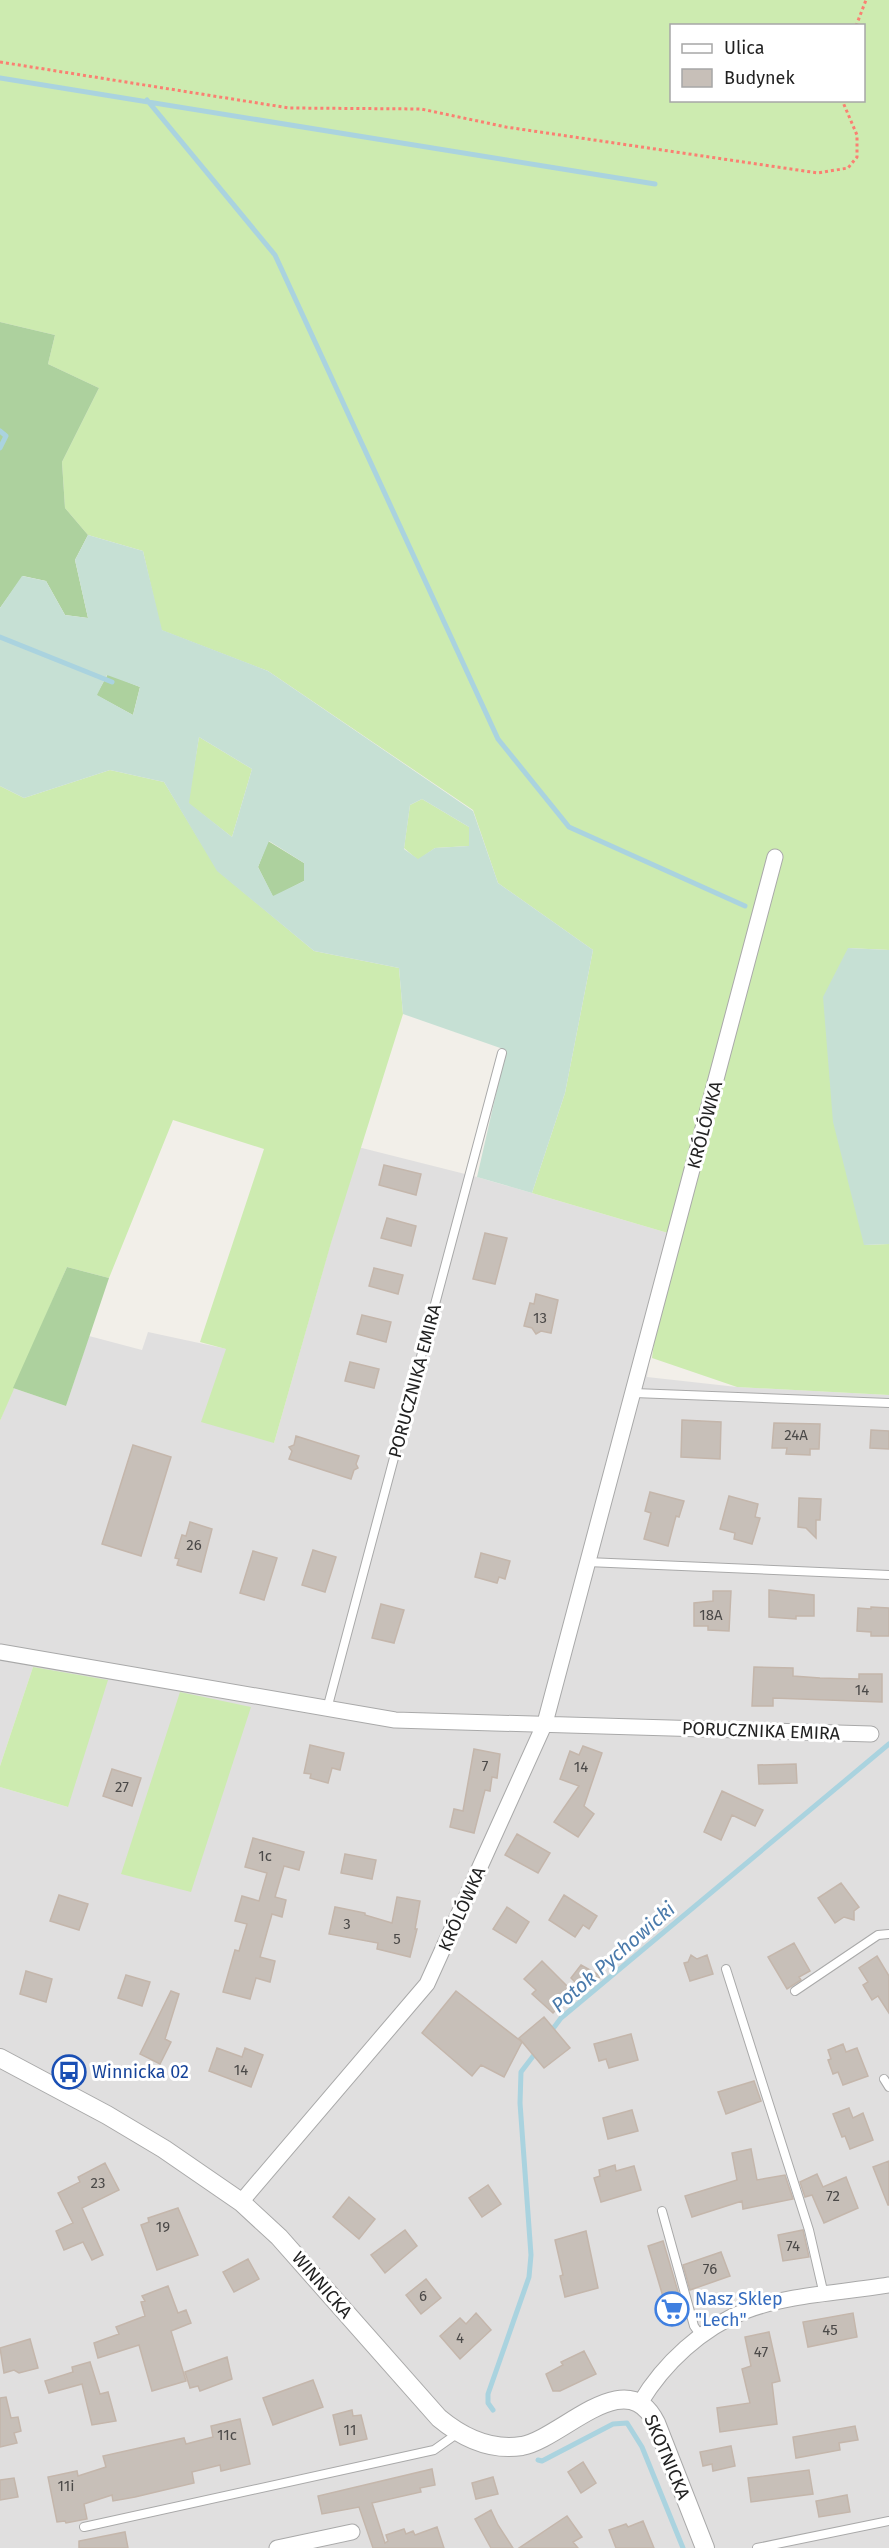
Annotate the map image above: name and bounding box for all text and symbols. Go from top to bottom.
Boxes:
legend [670,24,865,102]
text: Ulica [724,37,764,59]
text: Budynek [724,67,795,89]
street label: KRÓLÓWKA [683,1078,727,1171]
street label: PORUCZNIKA EMIRA [384,1301,446,1460]
house number: 13 [533,1309,547,1327]
house number: 24A [784,1426,808,1444]
house number: 26 [186,1536,202,1554]
house number: 18A [699,1606,723,1624]
house number: 14 [855,1681,869,1699]
street label: PORUCZNIKA EMIRA [682,1717,841,1745]
house number: 7 [482,1757,489,1775]
house number: 14 [574,1758,588,1776]
house number: 27 [115,1778,129,1796]
house number: 1c [258,1847,272,1865]
street label: KRÓLÓWKA [434,1863,491,1955]
water label: Potok Pychowicki [546,1896,680,2017]
house number: 3 [343,1915,351,1933]
house number: 5 [393,1930,401,1948]
bus stop icon: Winnicka 02 [51,2054,87,2090]
place label: Winnicka 02 [92,2061,189,2083]
house number: 14 [234,2061,248,2079]
house number: 23 [91,2174,105,2192]
house number: 72 [826,2187,840,2205]
house number: 19 [156,2218,170,2236]
house number: 74 [786,2237,800,2255]
street label: WINNICKA [287,2247,357,2323]
house number: 76 [703,2260,717,2278]
house number: 6 [419,2287,427,2305]
place label: Nasz Sklep "Lech" [695,2288,783,2331]
supermarket icon: Nasz Sklep "Lech" [654,2291,690,2327]
house number: 45 [822,2321,838,2339]
house number: 4 [456,2329,464,2347]
house number: 47 [754,2343,768,2361]
street label: SKOTNICKA [639,2411,695,2503]
house number: 11 [344,2421,356,2439]
house number: 11c [217,2426,237,2444]
house number: 11i [57,2477,75,2495]

